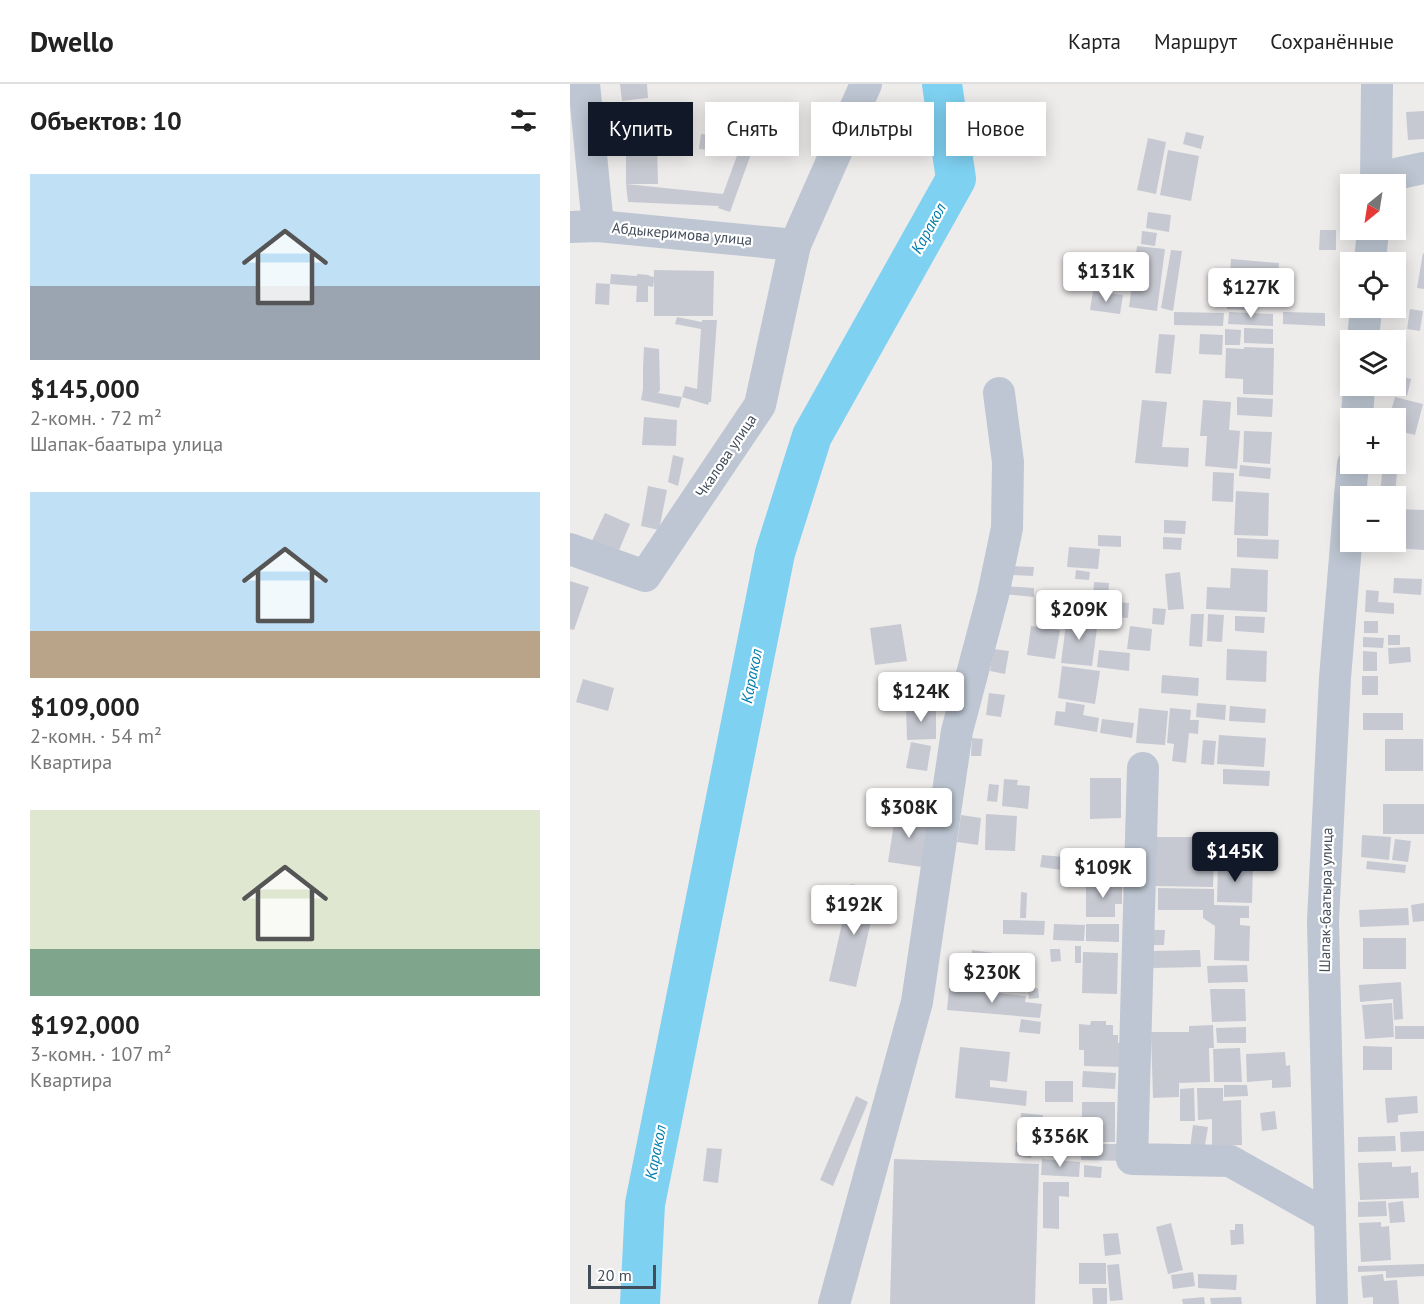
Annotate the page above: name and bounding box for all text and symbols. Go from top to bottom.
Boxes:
text: Dwello [30,23,114,60]
text: Карта [1068,28,1121,55]
text: Маршрут [1154,28,1237,55]
text: Сохранённые [1270,28,1394,55]
chip: Купить [588,102,693,156]
chip: Снять [705,102,799,156]
chip: Фильтры [811,102,934,156]
chip: Новое [946,102,1046,156]
text: Объектов: 10 [30,104,182,137]
icon: filters [507,104,540,137]
north arrow [1340,174,1406,240]
map controls [1340,174,1406,552]
water label: Каракол [906,199,950,257]
icon: home [231,213,339,321]
street label: Абдыкеримова улица [611,218,753,249]
pin: $131K [1064,252,1148,303]
button: locate [1340,252,1406,318]
text: $131K [1077,258,1135,284]
pin: $127K [1209,268,1293,319]
text: $127K [1222,274,1280,300]
button: layers [1340,330,1406,396]
text: $145,000 [30,372,140,405]
text: 2-комн. · 72 m² [30,405,162,431]
button: + [1340,408,1406,474]
street label: Чкалова улица [691,410,760,501]
text: Шапак-баатыра улица [30,431,223,457]
button: − [1340,486,1406,552]
icon: home [231,531,339,639]
pin: $209K [1037,590,1121,641]
text: $209K [1050,596,1108,622]
water label: Каракол [736,647,766,705]
pin: $124K [879,672,963,723]
text: $124K [892,678,950,704]
text: $109,000 [30,690,140,723]
text: 2-комн. · 54 m² [30,723,162,749]
text: Квартира [30,749,112,775]
pin: $308K [867,788,951,839]
text: $308K [880,794,938,820]
street label: Шапак-баатыра улица [1315,827,1336,973]
pin: $145K [1193,832,1277,883]
text: $145K [1206,838,1264,864]
pin: $109K [1061,848,1145,899]
icon: home [231,849,339,957]
text: $109K [1074,854,1132,880]
pin: $192K [812,885,896,936]
text: $192K [825,891,883,917]
pin: $230K [950,953,1034,1004]
text: $230K [963,959,1021,985]
text: $192,000 [30,1008,140,1041]
text: 3-комн. · 107 m² [30,1041,172,1067]
text: Квартира [30,1067,112,1093]
pin: $356K [1018,1117,1102,1168]
water label: Каракол [640,1123,670,1181]
text: $356K [1031,1123,1089,1149]
scale bar [588,1262,656,1290]
text: 20 m [597,1265,632,1285]

